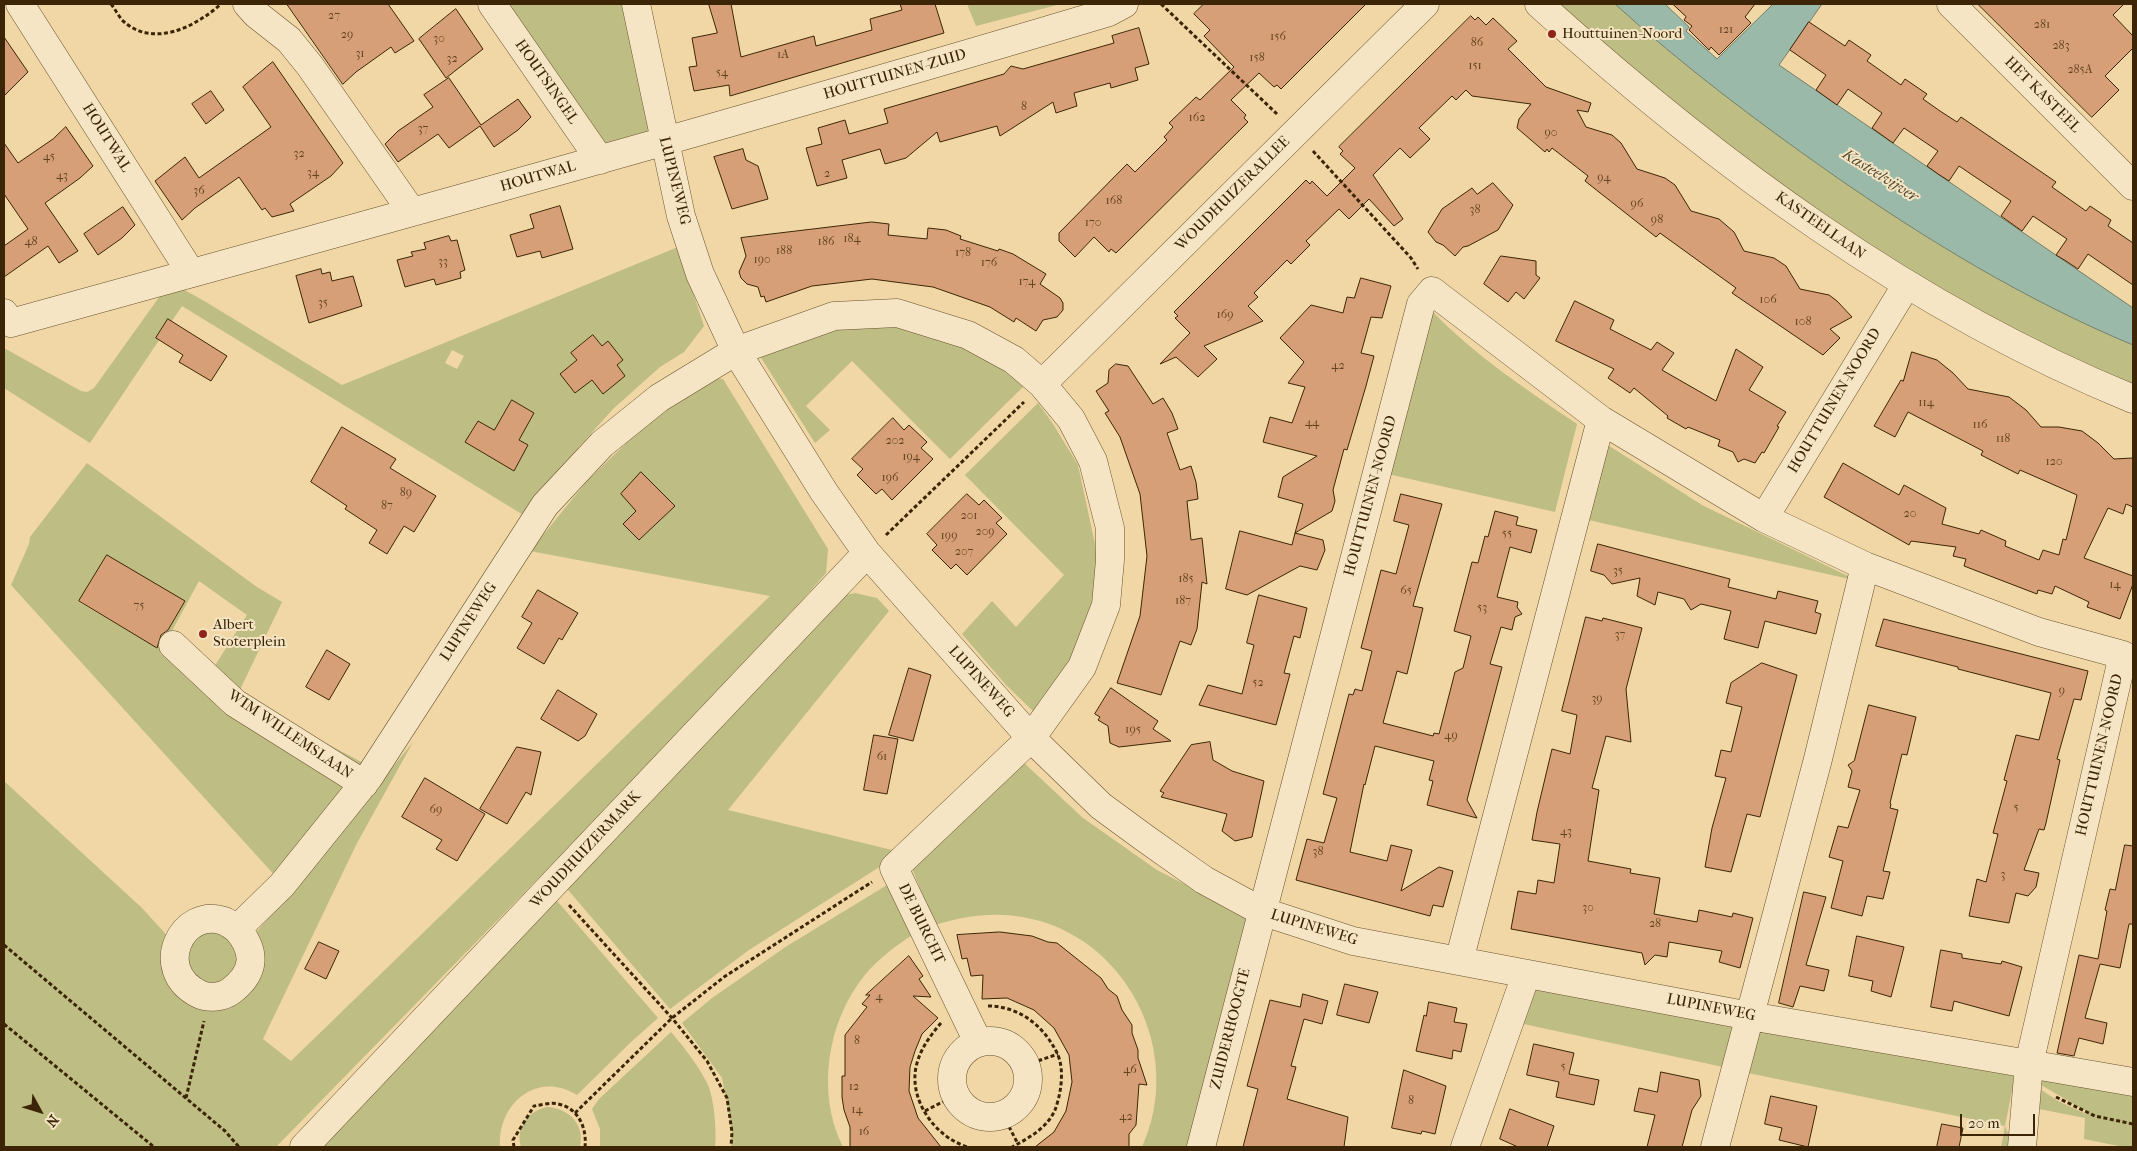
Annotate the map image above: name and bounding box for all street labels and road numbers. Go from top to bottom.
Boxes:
street label: HOUTSINGEL [510,36,582,128]
street label: HOUTTUINEN-ZUID [821,46,969,104]
street label: HET KASTEEL [2000,53,2084,137]
street label: HOUTWAL [78,100,134,176]
street label: WOUDHUIZERALLEE [1172,133,1294,255]
street label: LUPINEWEG [654,135,694,227]
street label: HOUTWAL [498,158,578,196]
street label: KASTEELLAAN [1771,188,1869,264]
street label: HOUTTUINEN-NOORD [1785,325,1885,477]
street label: HOUTTUINEN-NOORD [1341,414,1401,578]
street label: LUPINEWEG [437,579,501,665]
street label: LUPINEWEG [944,642,1018,722]
street label: HOUTTUINEN-NOORD [2073,672,2127,838]
street label: WIM WILLEMSLAAN [224,686,356,784]
street label: WOUDHUIZERMARK [527,788,645,912]
street label: DE BURCHT [894,881,948,967]
street label: LUPINEWEG [1268,906,1360,950]
street label: ZUIDERHOOGTE [1207,967,1255,1091]
street label: LUPINEWEG [1665,991,1757,1025]

